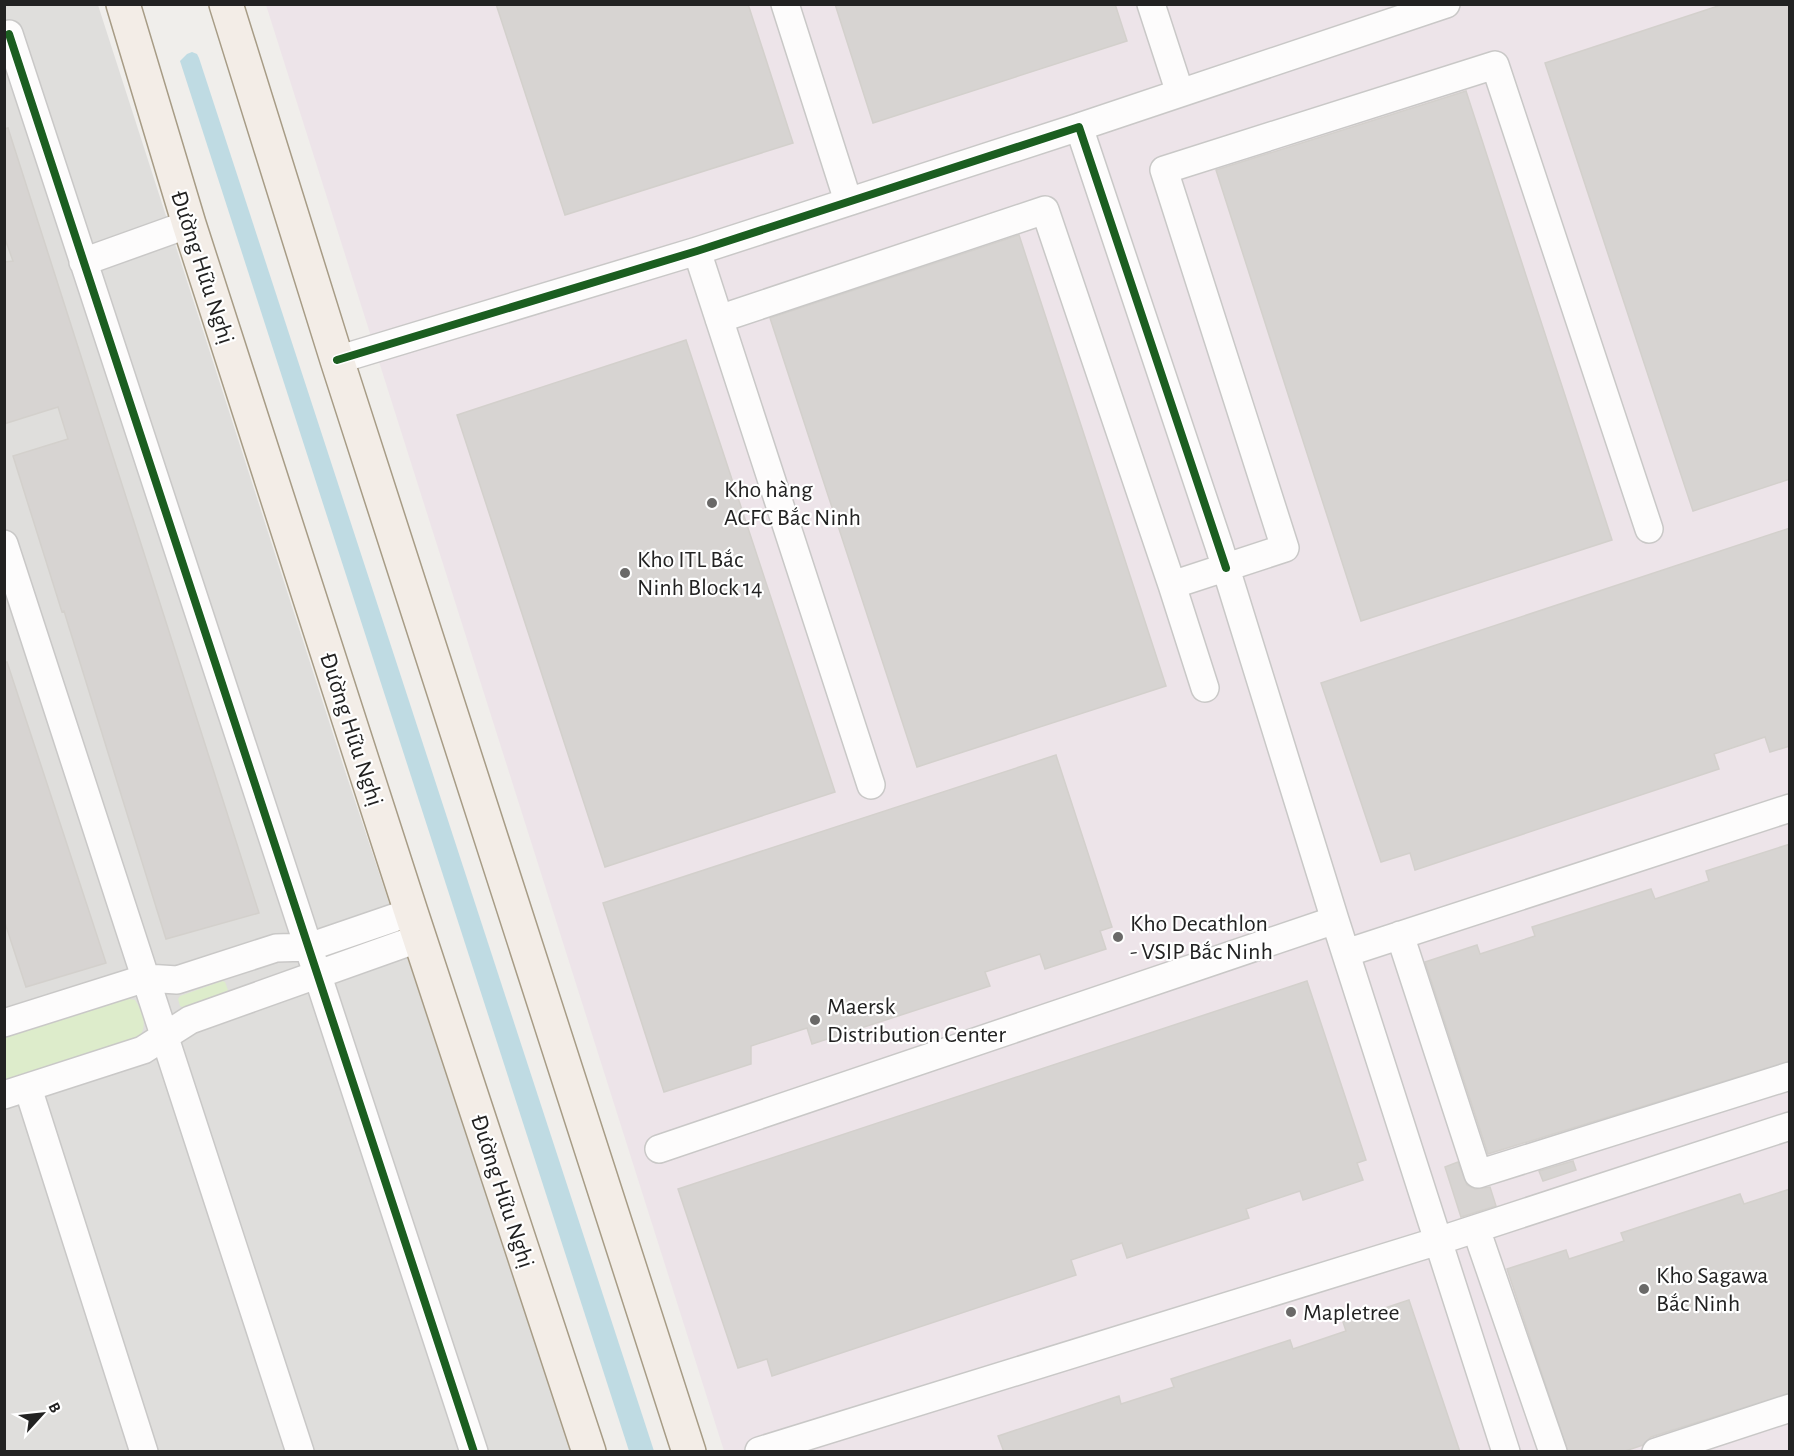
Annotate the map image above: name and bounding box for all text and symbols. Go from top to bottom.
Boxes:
street label: Đường Hữu Nghị [166,188,238,347]
place label: Kho hàng ACFC Bắc Ninh [724,478,861,530]
marker: Kho hàng ACFC Bắc Ninh [705,496,719,510]
place label: Kho ITL Bắc Ninh Block 14 [637,548,763,600]
marker: Kho ITL Bắc Ninh Block 14 [618,566,632,580]
street label: Đường Hữu Nghị [315,650,387,809]
place label: Kho Decathlon - VSIP Bắc Ninh [1130,912,1273,964]
marker: Kho Decathlon - VSIP Bắc Ninh [1111,930,1125,944]
place label: Maersk Distribution Center [827,995,1006,1047]
marker: Maersk Distribution Center [808,1013,822,1027]
street label: Đường Hữu Nghị [466,1112,538,1271]
place label: Kho Sagawa Bắc Ninh [1656,1264,1768,1316]
marker: Kho Sagawa Bắc Ninh [1637,1282,1651,1296]
place label: Mapletree [1303,1301,1400,1325]
marker: Mapletree [1284,1305,1298,1319]
north arrow [12,1384,72,1444]
text: B [45,1400,64,1415]

